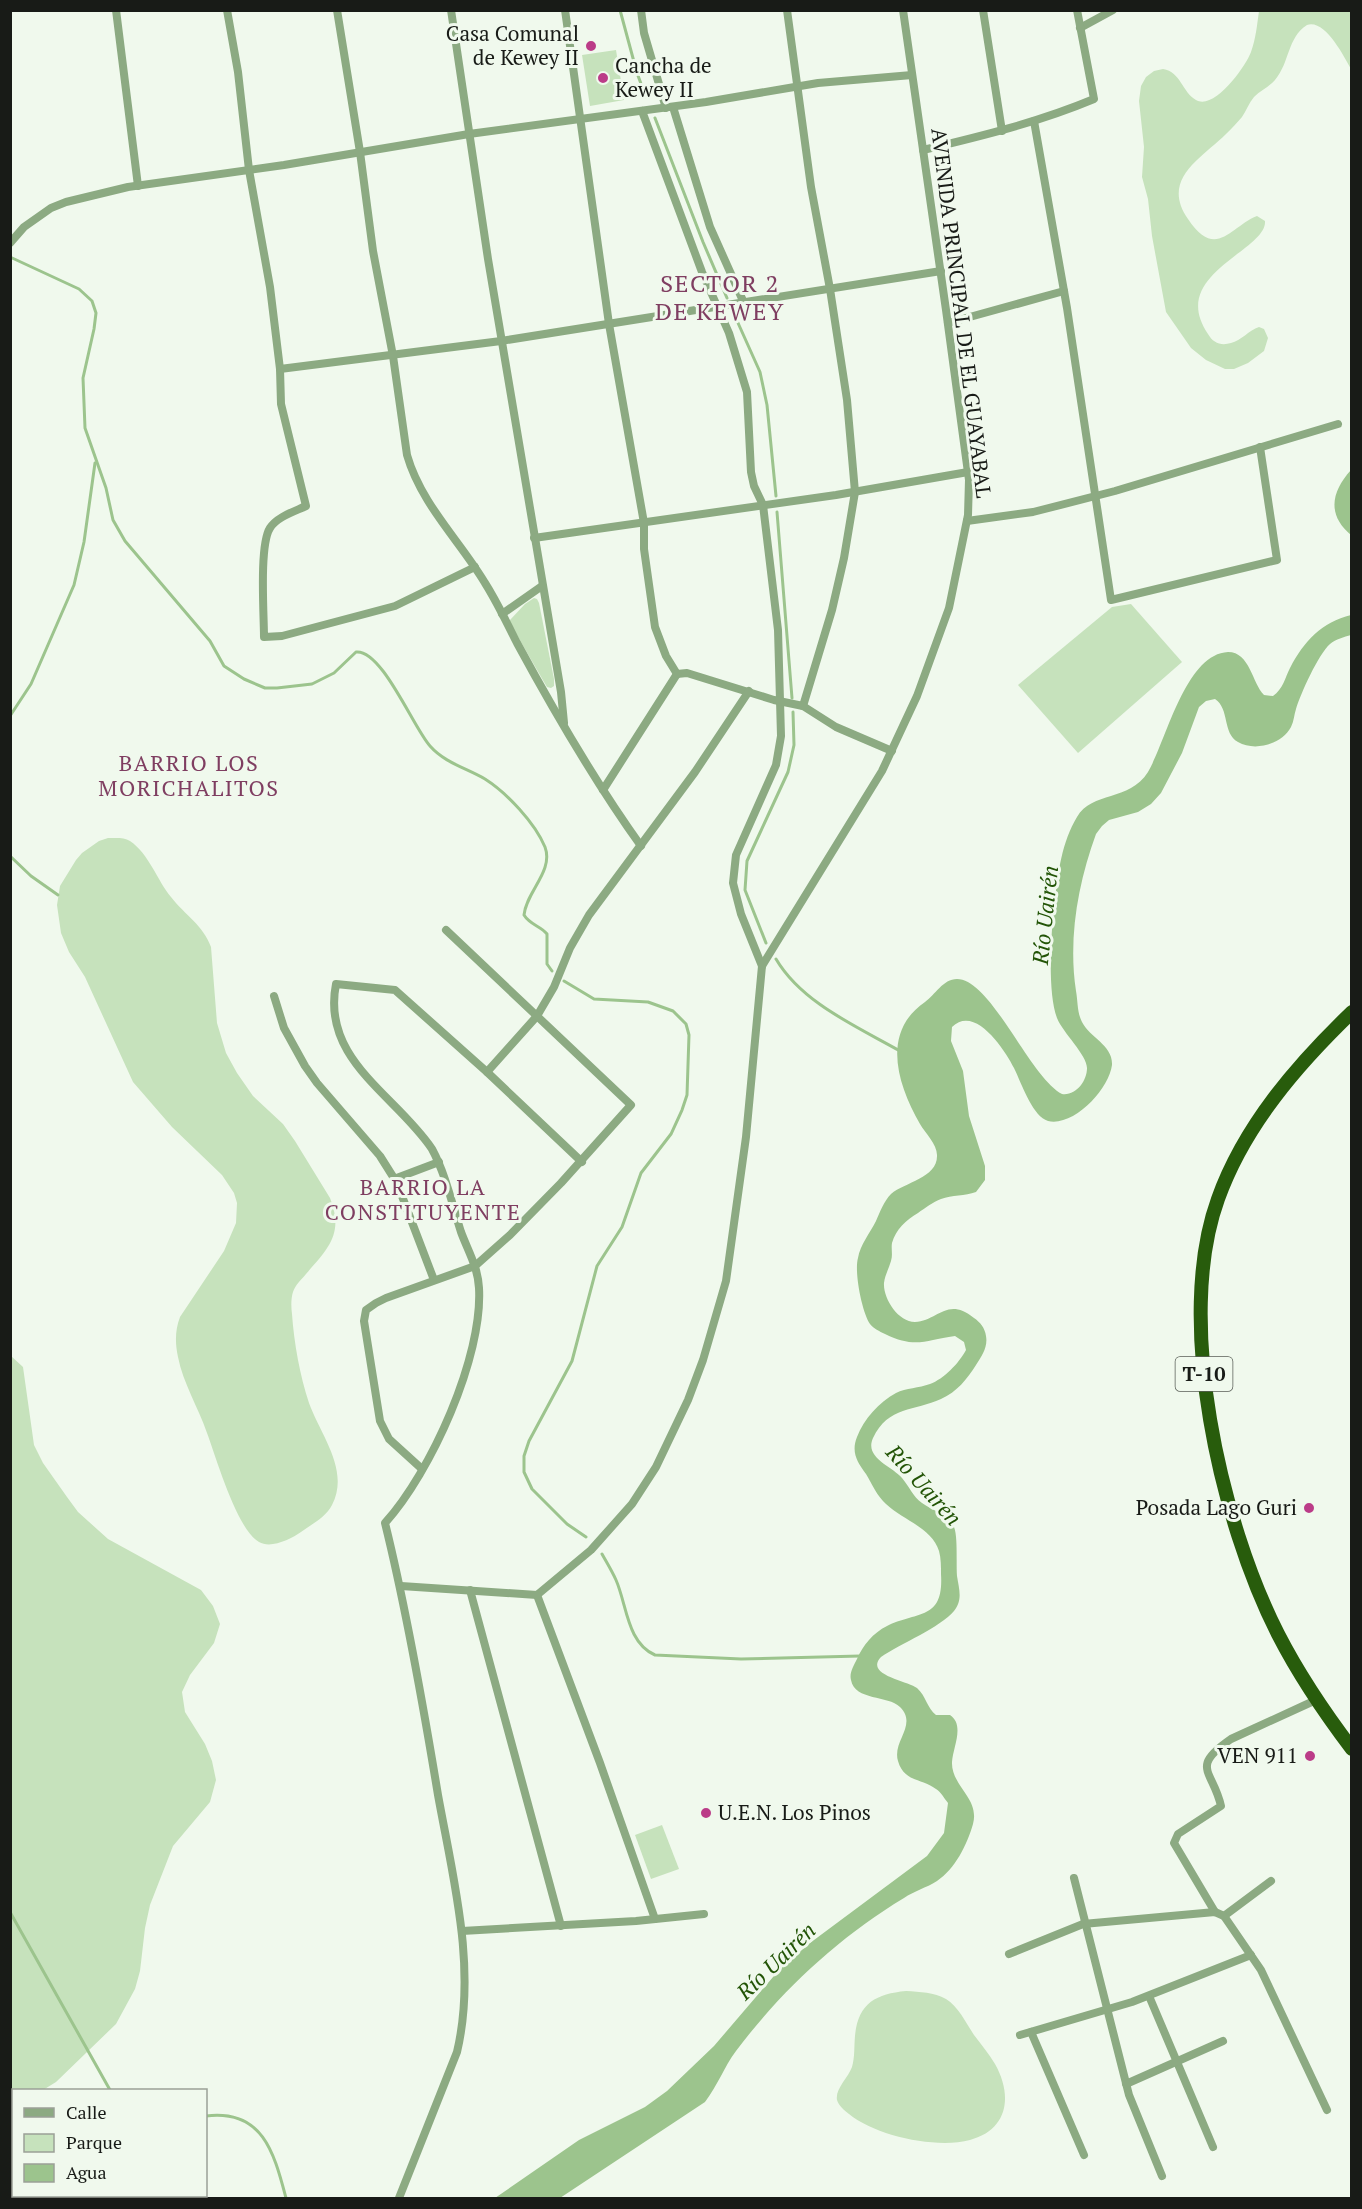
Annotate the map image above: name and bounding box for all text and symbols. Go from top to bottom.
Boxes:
place label: Casa Comunal de Kewey II [446,19,579,71]
marker: Casa Comunal de Kewey II [584,39,598,53]
place label: Cancha de Kewey II [615,51,712,103]
marker: Cancha de Kewey II [596,71,610,85]
street label: AVENIDA PRINCIPAL DE EL GUAYABAL [925,126,999,500]
district label: SECTOR 2 DE KEWEY [655,267,785,327]
district label: BARRIO LOS MORICHALITOS [98,748,280,802]
water label: Río Uairén [1025,864,1064,967]
district label: BARRIO LA CONSTITUYENTE [325,1172,521,1226]
road number: T-10 [1176,1357,1232,1391]
water label: Río Uairén [880,1437,968,1531]
place label: Posada Lago Guri [1136,1493,1297,1521]
marker: Posada Lago Guri [1302,1501,1316,1515]
place label: VEN 911 [1217,1741,1298,1769]
marker: VEN 911 [1303,1749,1317,1763]
place label: U.E.N. Los Pinos [718,1798,871,1826]
marker: U.E.N. Los Pinos [699,1806,713,1820]
water label: Río Uairén [729,1916,822,2006]
legend [12,2089,207,2197]
text: Calle [66,2100,107,2124]
text: Parque [66,2130,122,2154]
text: Agua [66,2160,107,2184]

